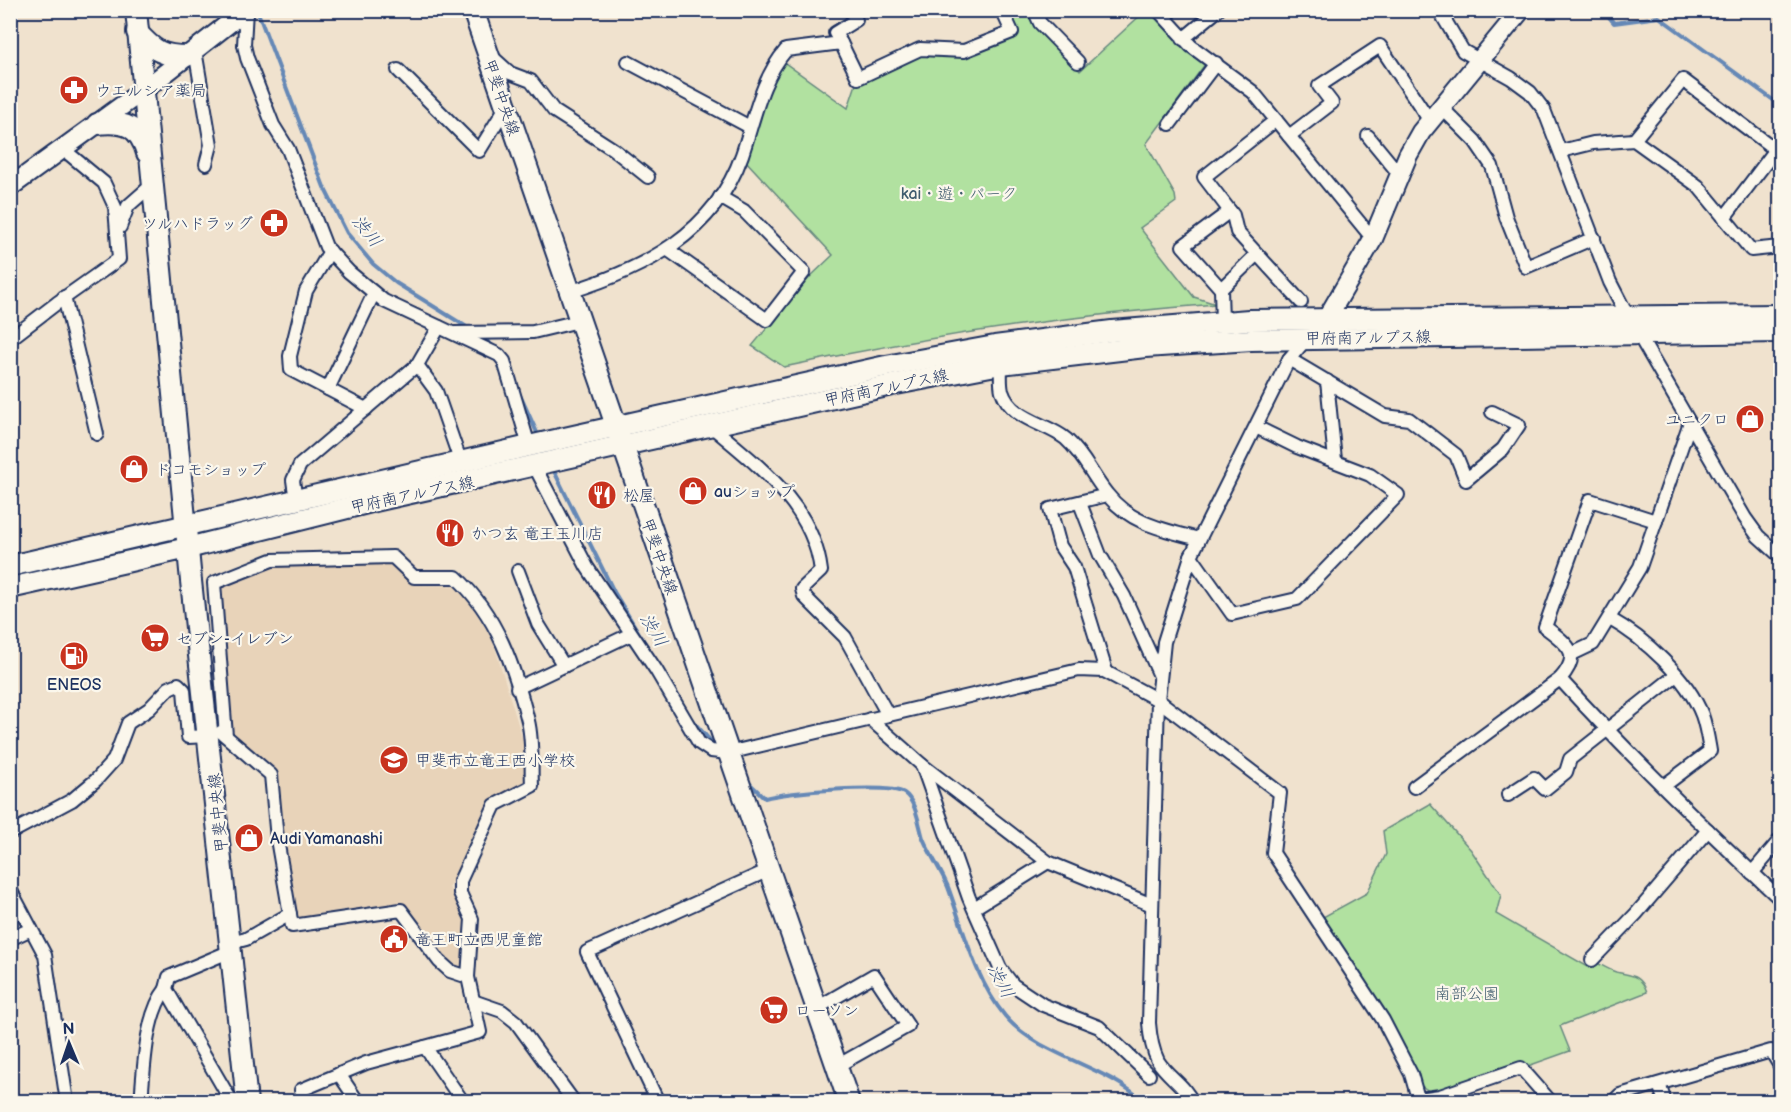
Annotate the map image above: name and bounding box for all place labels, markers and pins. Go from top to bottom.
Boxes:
pharmacy icon: ウエルシア薬局 [58,74,90,106]
place label: ウエルシア薬局 [95,82,207,101]
pharmacy icon: ツルハドラッグ [258,207,290,239]
place label: ツルハドラッグ [142,215,253,234]
shop icon: ユニクロ [1734,403,1766,435]
place label: ユニクロ [1665,411,1729,430]
shop icon: ドコモショップ [118,453,150,485]
place label: ドコモショップ [155,461,266,480]
shop icon: auショップ [677,475,709,507]
restaurant icon: 松屋 [586,479,618,511]
place label: auショップ [714,483,795,502]
place label: 松屋 [623,487,655,506]
restaurant icon: かつ玄 竜王玉川店 [434,517,466,549]
place label: かつ玄 竜王玉川店 [471,525,603,544]
supermarket icon: セブン-イレブン [139,622,171,654]
place label: セブン-イレブン [176,630,294,649]
fuel station icon: ENEOS [58,640,90,672]
place label: ENEOS [47,676,101,695]
school or university icon: 甲斐市立竜王西小学校 [378,744,410,776]
place label: 甲斐市立竜王西小学校 [415,752,575,771]
shop icon: Audi Yamanashi [233,822,265,854]
place label: Audi Yamanashi [270,830,383,849]
public building icon: 竜王町立西児童館 [378,923,410,955]
place label: 竜王町立西児童館 [415,931,543,950]
supermarket icon: ローソン [758,994,790,1026]
place label: ローソン [795,1002,859,1021]

